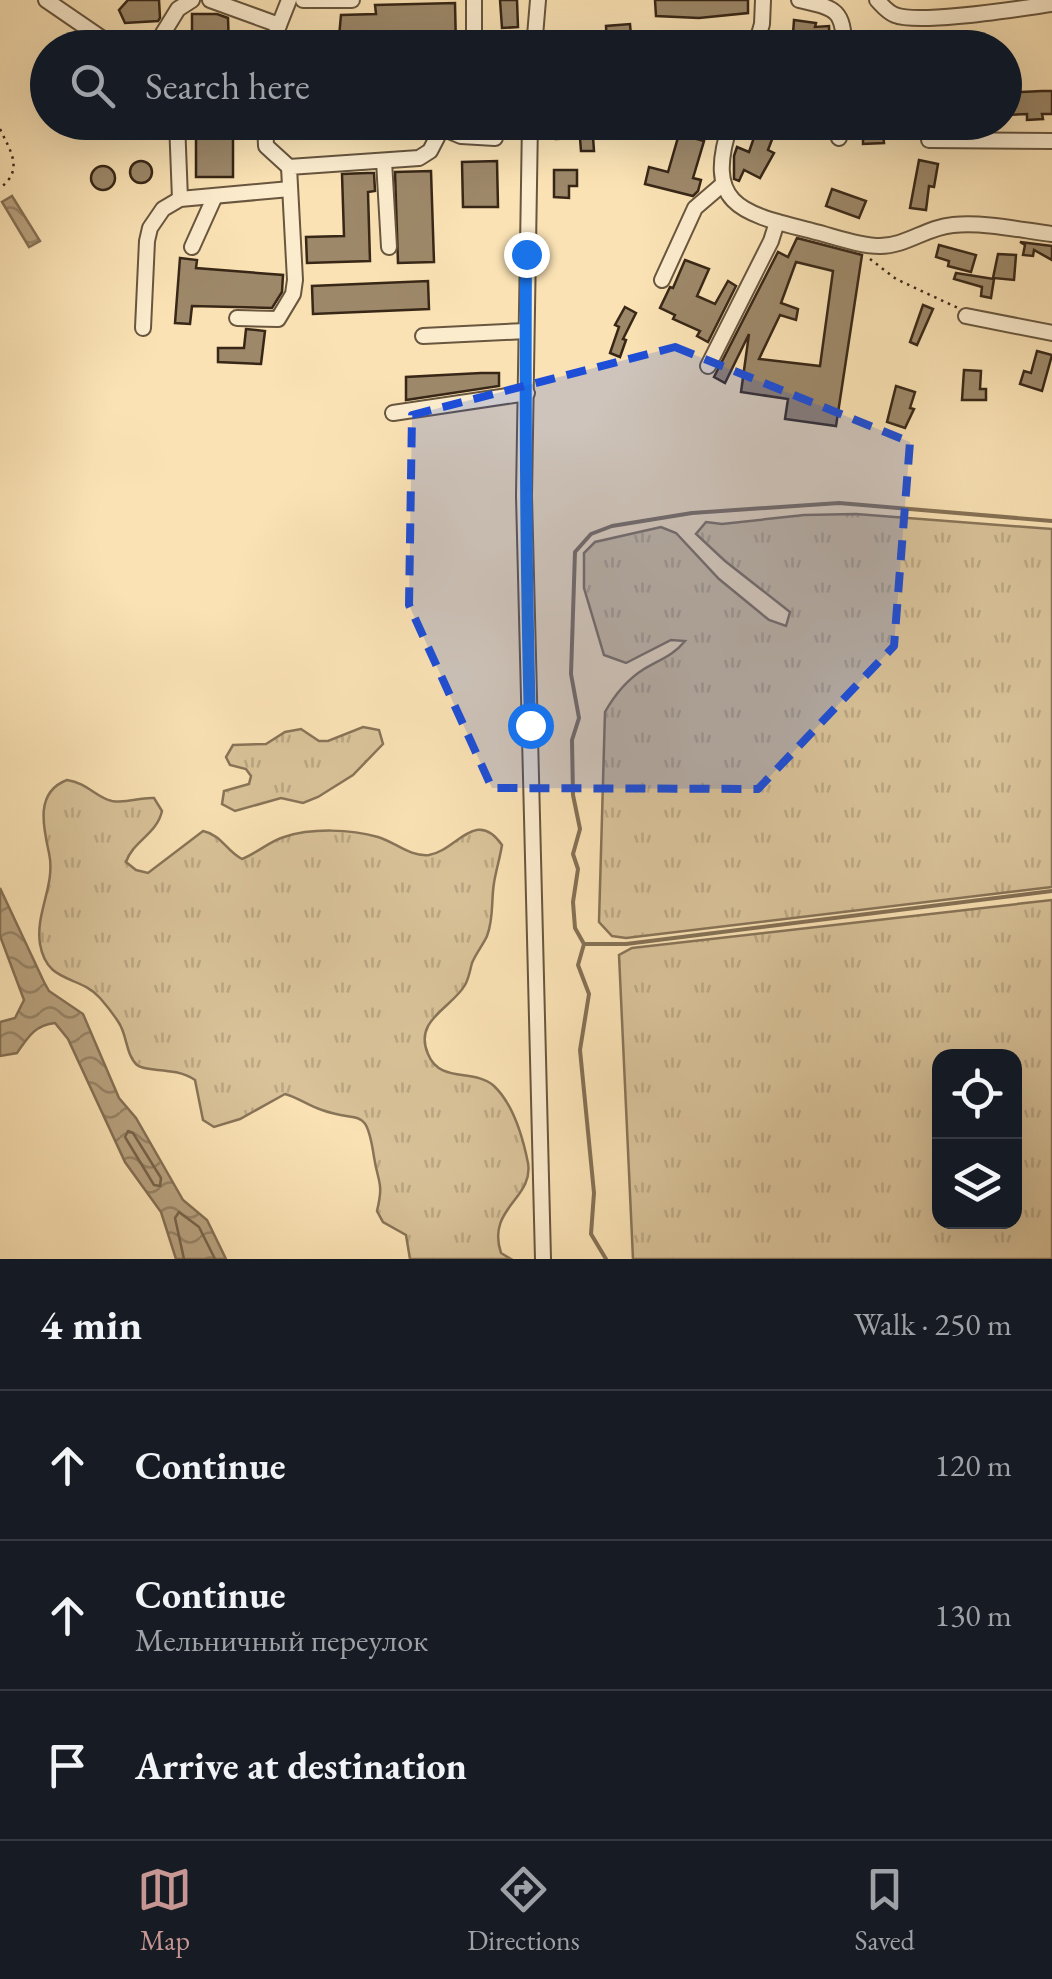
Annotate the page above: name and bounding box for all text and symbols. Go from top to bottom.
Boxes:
search box [30,30,1022,140]
icon: search [65,58,120,113]
text: Search here [145,61,310,110]
route end [504,232,550,278]
route start [508,703,554,749]
map controls [932,1049,1022,1229]
button: locate [932,1049,1022,1139]
button: layers [932,1139,1022,1229]
text: 4 min [40,1297,142,1352]
text: Walk · 250 m [854,1303,1012,1345]
icon: ahead [40,1438,95,1493]
text: Continue [135,1441,286,1490]
text: 120 m [935,1444,1012,1486]
text: Continue [135,1570,286,1619]
icon: ahead [40,1588,95,1643]
text: 130 m [935,1594,1012,1636]
text: Мельничный переулок [135,1619,428,1661]
icon: arrive [40,1738,95,1793]
text: Arrive at destination [135,1741,467,1790]
tab: Map [137,1862,192,1958]
tab: Directions [467,1862,580,1958]
tab: Saved [855,1862,915,1958]

